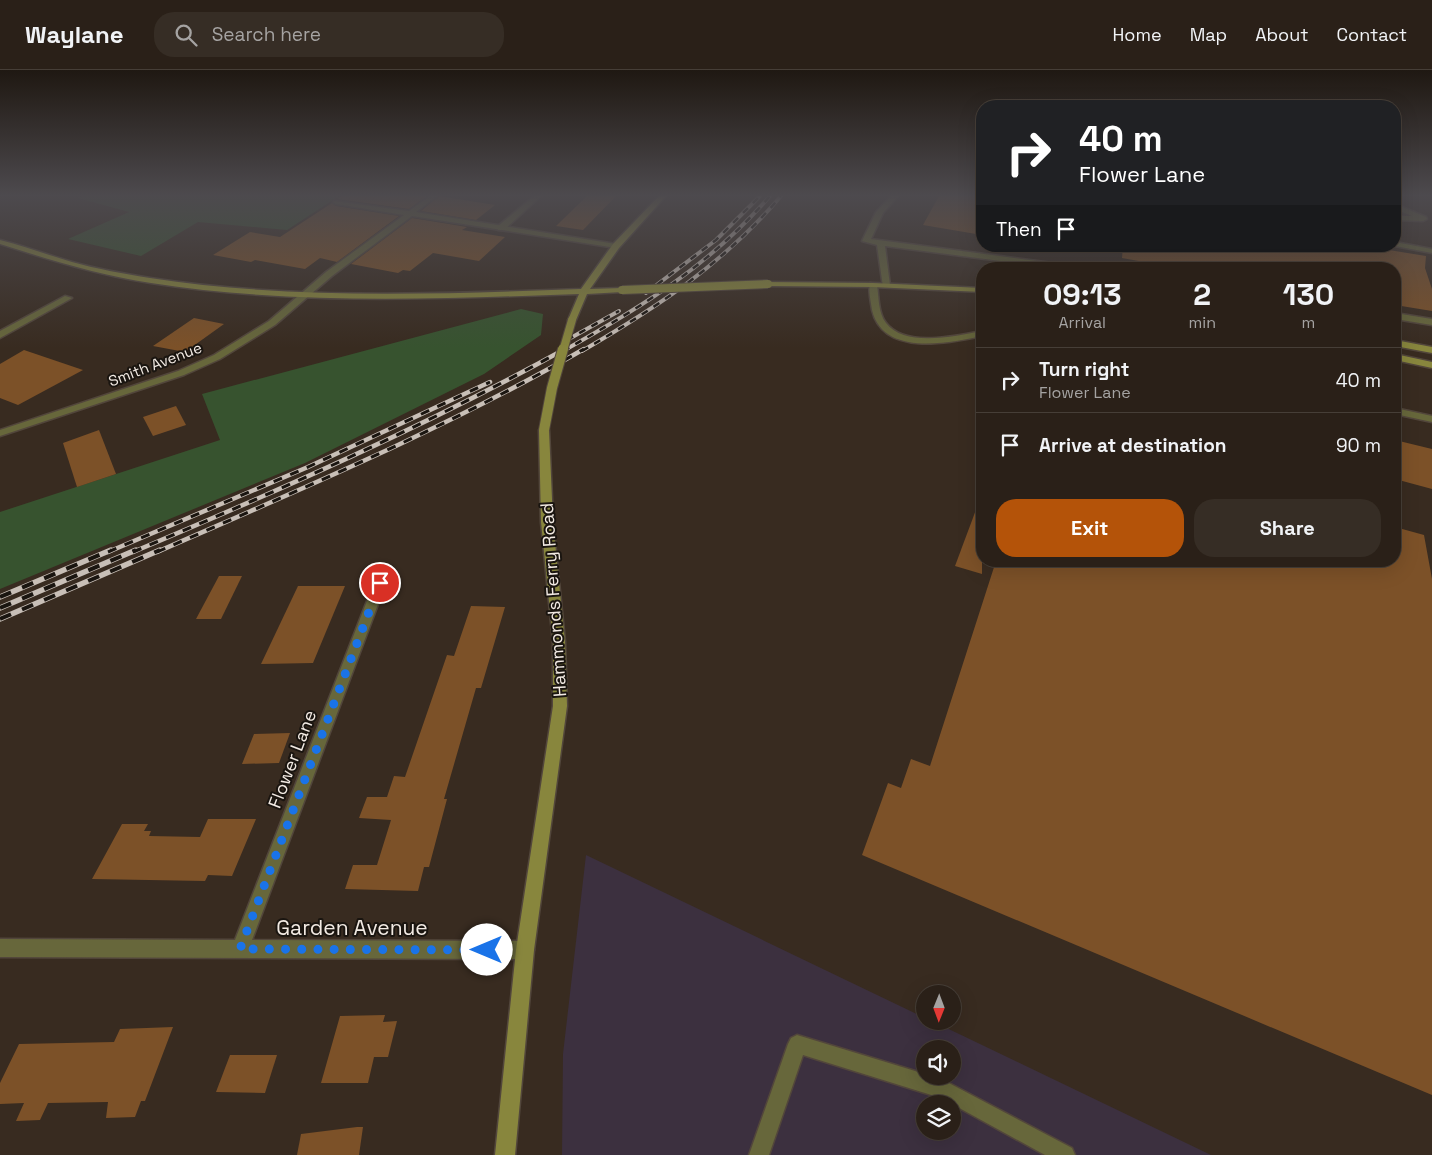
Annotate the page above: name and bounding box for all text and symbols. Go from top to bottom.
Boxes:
search box [154,12,504,57]
text: Waylane [25,19,124,50]
icon: search [172,21,200,49]
text: Search here [212,22,321,47]
text: Home [1113,23,1162,46]
text: Map [1190,23,1227,46]
text: About [1255,23,1309,46]
text: Contact [1337,23,1407,46]
text: 40 m [1079,117,1163,161]
icon: right [996,120,1061,185]
text: Flower Lane [1079,160,1205,188]
icon: arrive [1052,215,1080,243]
text: Then [996,217,1042,242]
text: 09:13 [1043,275,1122,314]
text: 2 [1193,275,1211,314]
text: 130 [1283,275,1334,314]
text: Arrival [1058,312,1106,333]
text: min [1188,312,1216,333]
text: m [1302,312,1315,333]
street label: Smith Avenue [106,337,204,391]
text: Turn right [1039,357,1129,382]
icon: right [996,366,1024,394]
text: 40 m [1336,368,1381,393]
text: Flower Lane [1039,382,1131,403]
icon: arrive [996,431,1024,459]
text: Arrive at destination [1039,433,1227,458]
text: 90 m [1336,433,1381,458]
button: Exit [996,499,1184,557]
button: Share [1194,499,1381,557]
street label: Hammonds Ferry Road [535,502,571,698]
pin [359,562,401,604]
icon: arrive [366,569,394,597]
street label: Flower Lane [263,707,321,811]
street label: Garden Avenue [276,914,428,941]
position arrow [460,923,512,975]
north arrow [916,985,961,1030]
map controls [916,985,961,1140]
button: sound [916,1040,961,1085]
button: layers [916,1095,961,1140]

